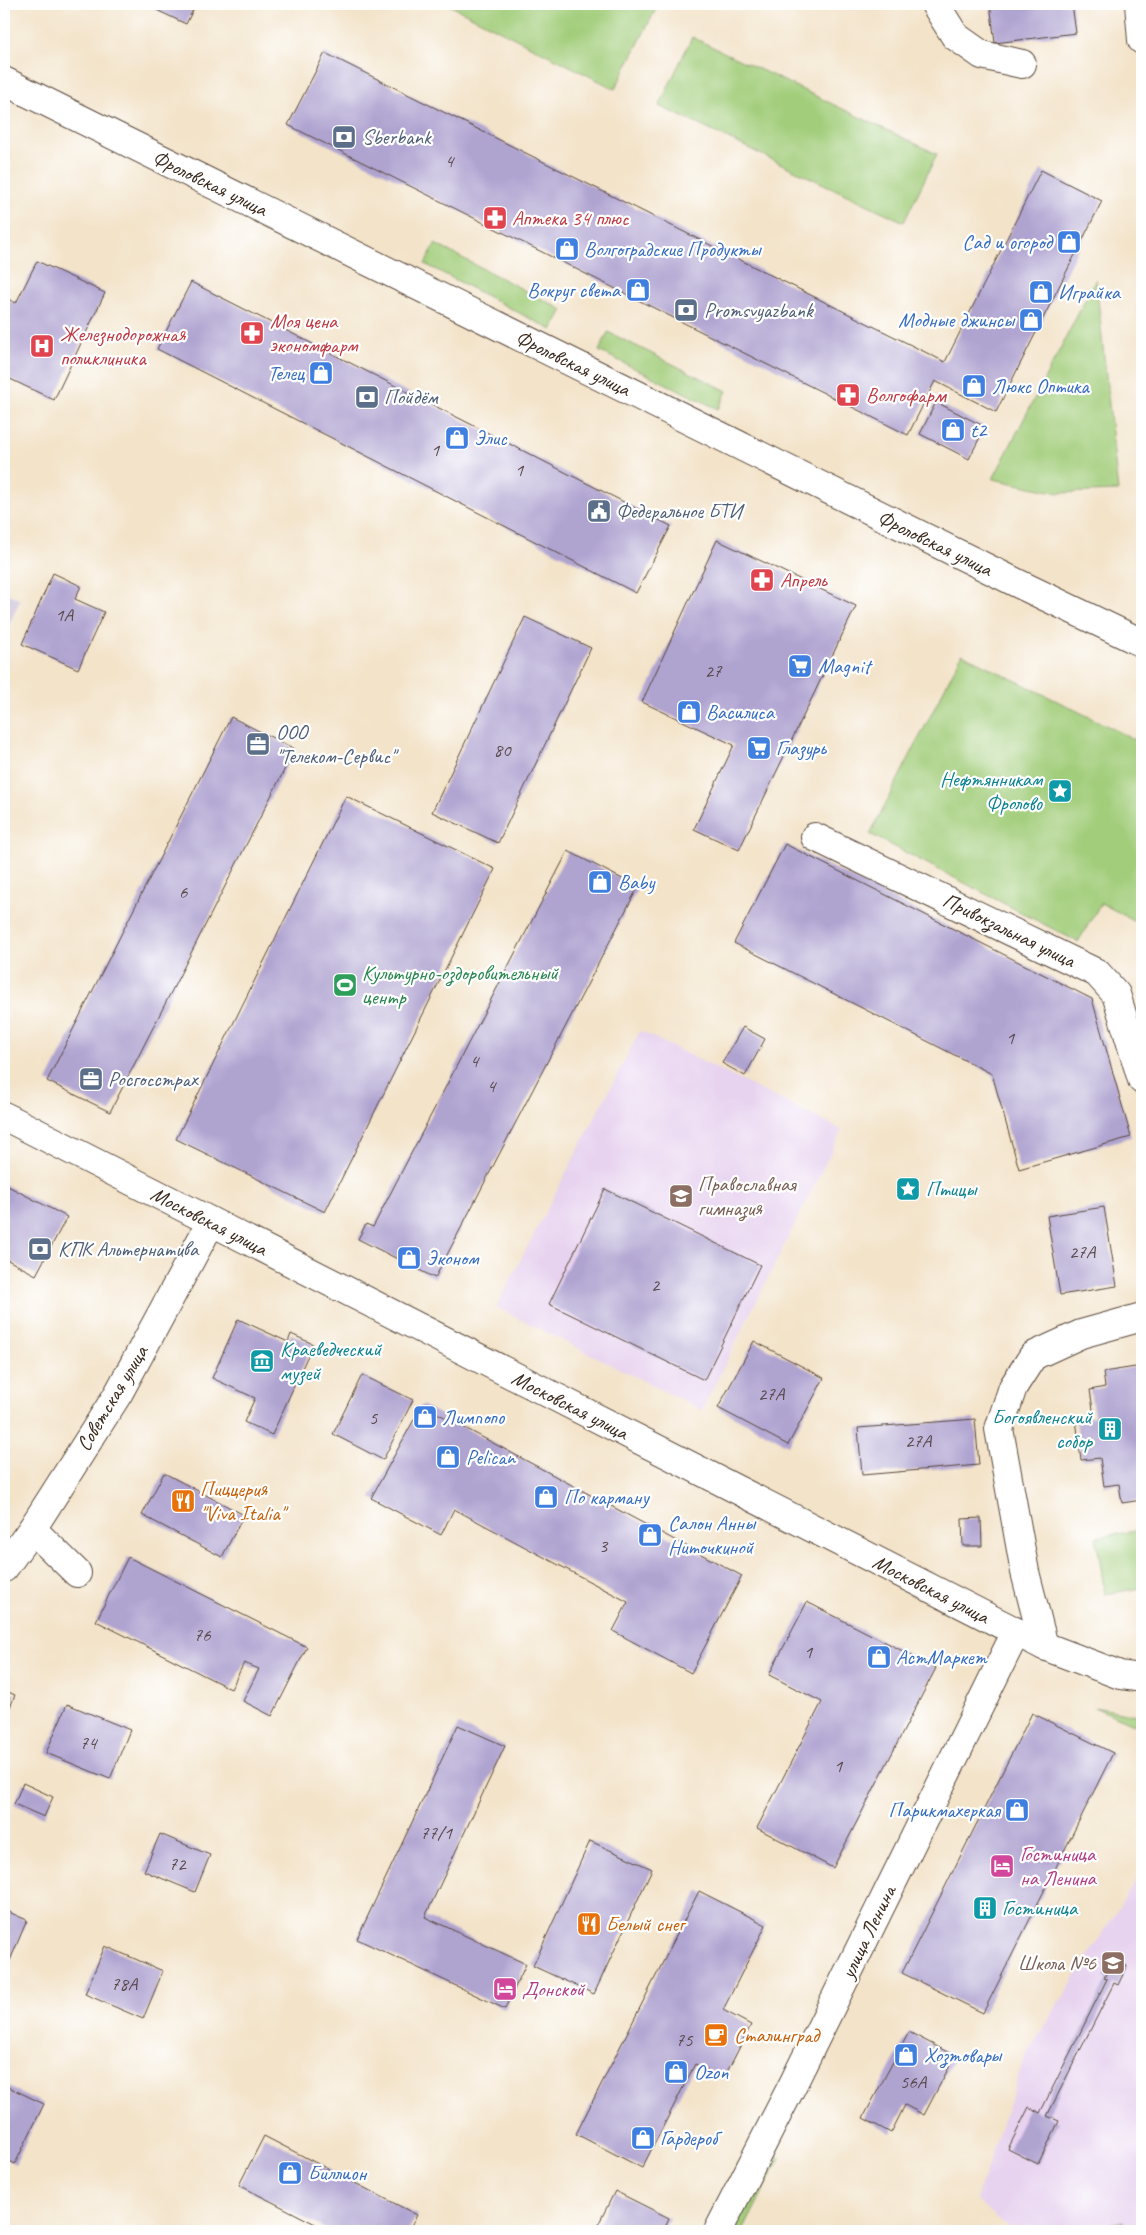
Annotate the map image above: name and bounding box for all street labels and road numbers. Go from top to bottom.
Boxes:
street label: Фроловская улица [148,144,273,223]
street label: Фроловская улица [511,324,636,403]
street label: Фроловская улица [873,504,998,583]
street label: Привокзальная улица [938,887,1081,975]
street label: Московская улица [146,1181,273,1262]
street label: Советская улица [70,1339,155,1455]
street label: Московская улица [507,1365,634,1446]
street label: Московская улица [868,1549,995,1630]
street label: улица Ленина [834,1879,903,1984]

